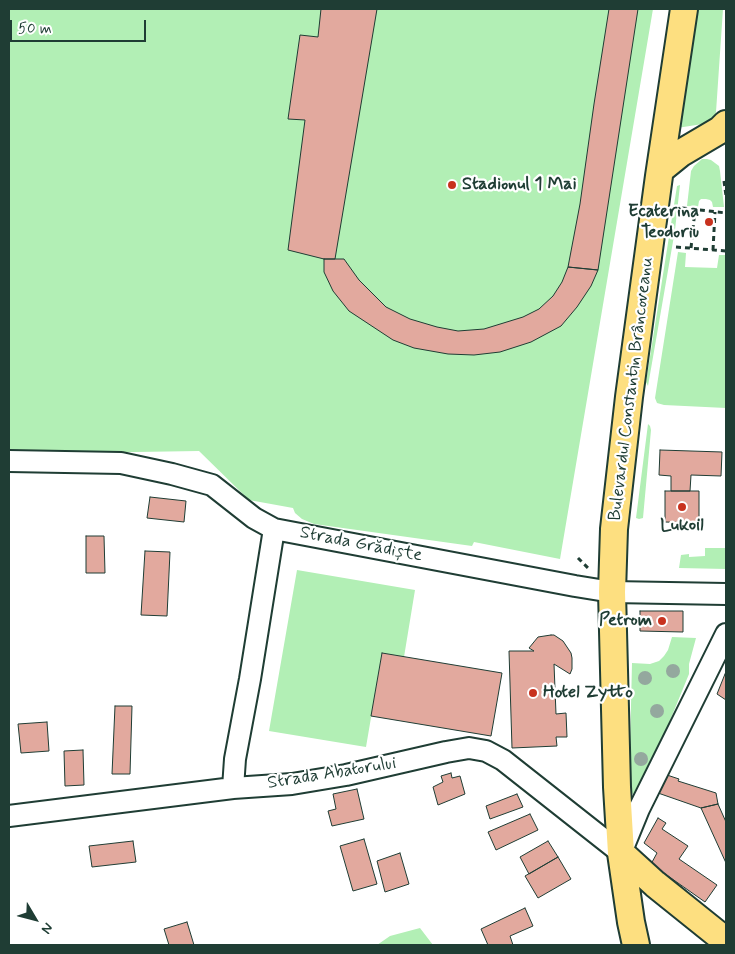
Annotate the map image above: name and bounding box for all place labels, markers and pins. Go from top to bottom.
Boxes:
place label: Stadionul 1 Mai [462,174,577,196]
marker: Stadionul 1 Mai [446,179,458,191]
place label: Ecaterina Teodoriu [628,201,699,243]
marker: Ecaterina Teodoriu [703,216,715,228]
marker: Lukoil [676,501,688,513]
place label: Lukoil [660,515,704,537]
place label: Petrom [599,610,652,632]
marker: Petrom [656,615,668,627]
place label: Hotel Zytto [543,682,633,704]
marker: Hotel Zytto [527,687,539,699]

